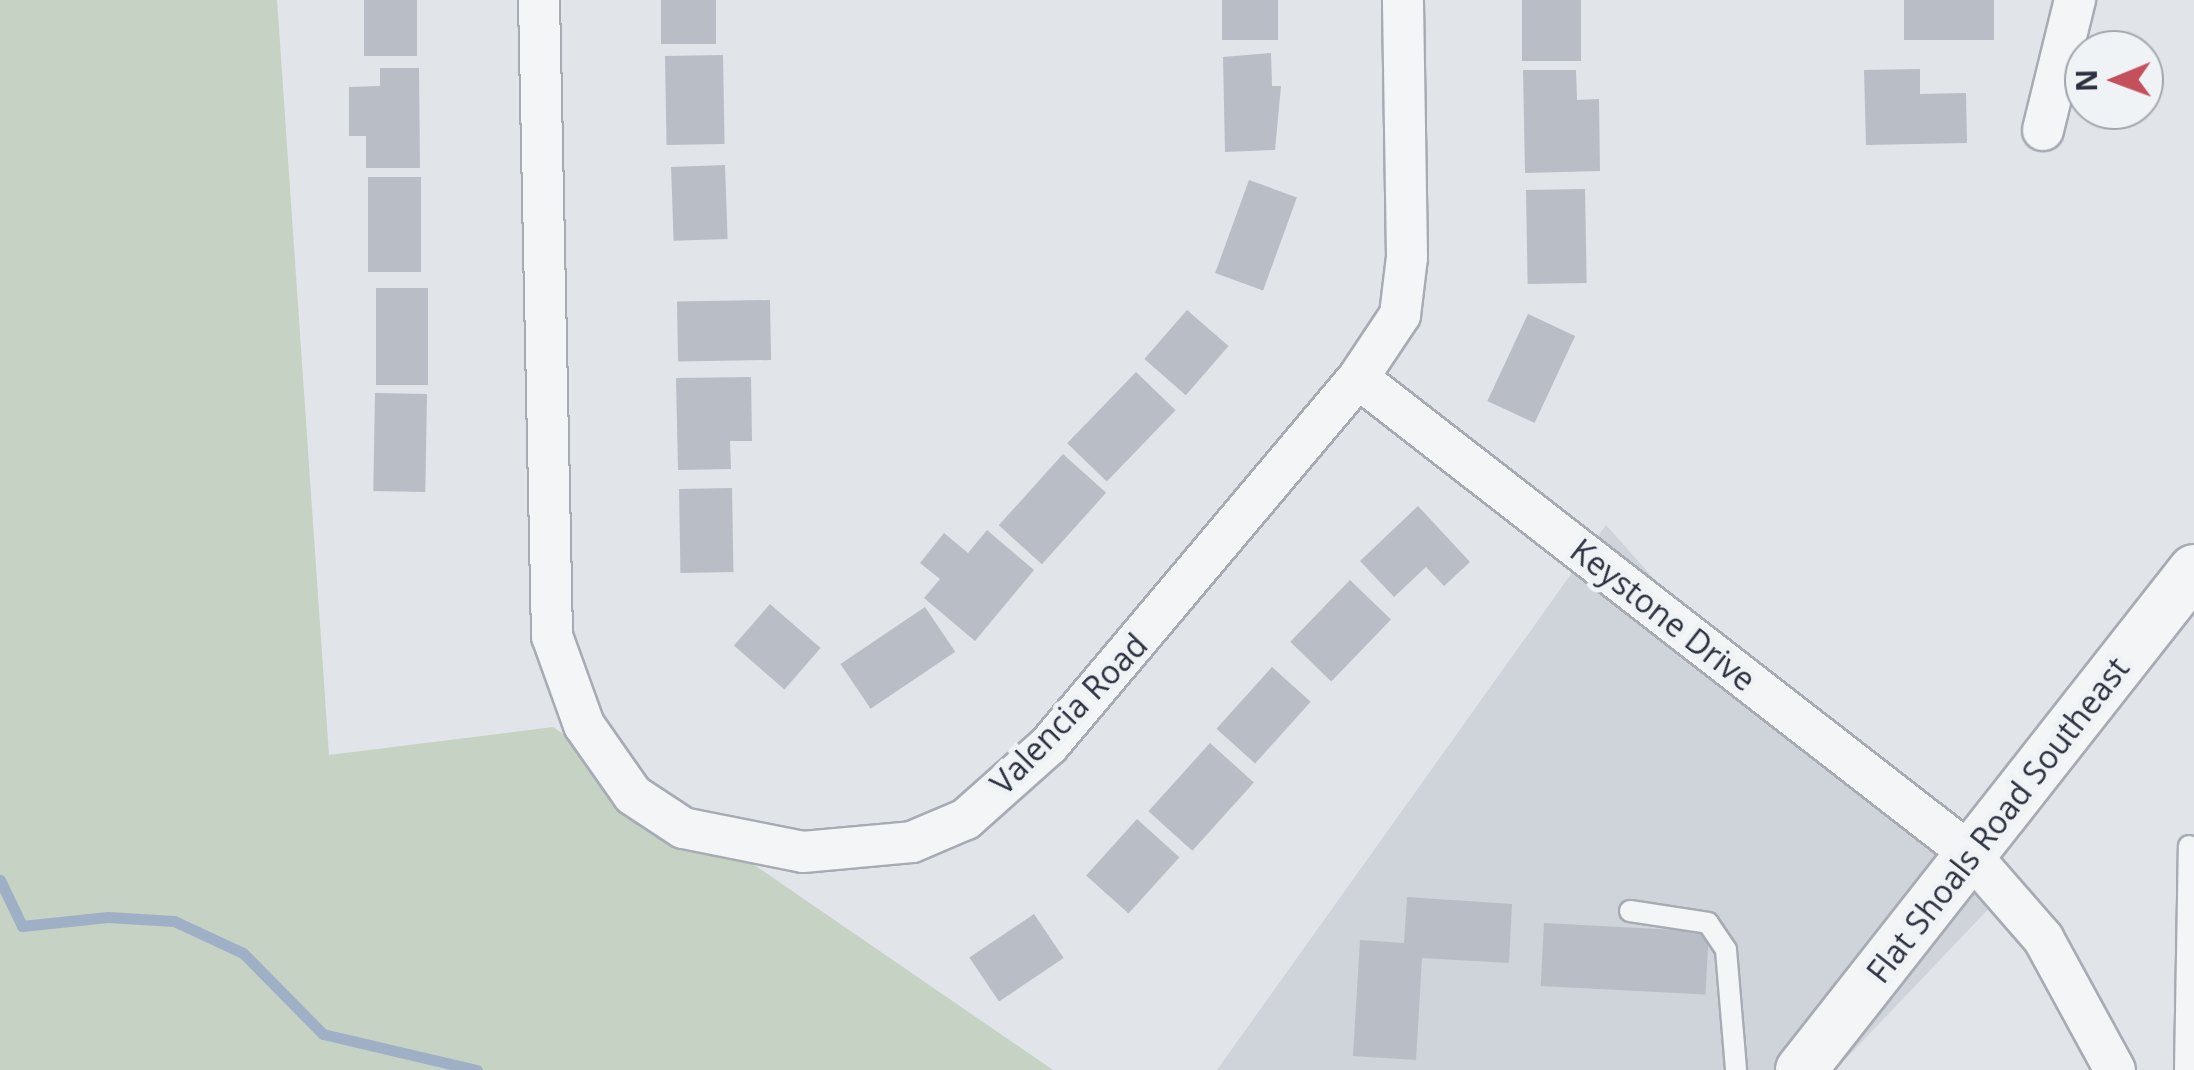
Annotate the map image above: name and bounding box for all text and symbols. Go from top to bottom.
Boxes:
north arrow [2064,30,2164,130]
text: N [2067,69,2105,92]
street label: Keystone Drive [1563,531,1763,699]
street label: Valencia Road [983,626,1155,802]
street label: Flat Shoals Road Southeast [1859,650,2137,990]

